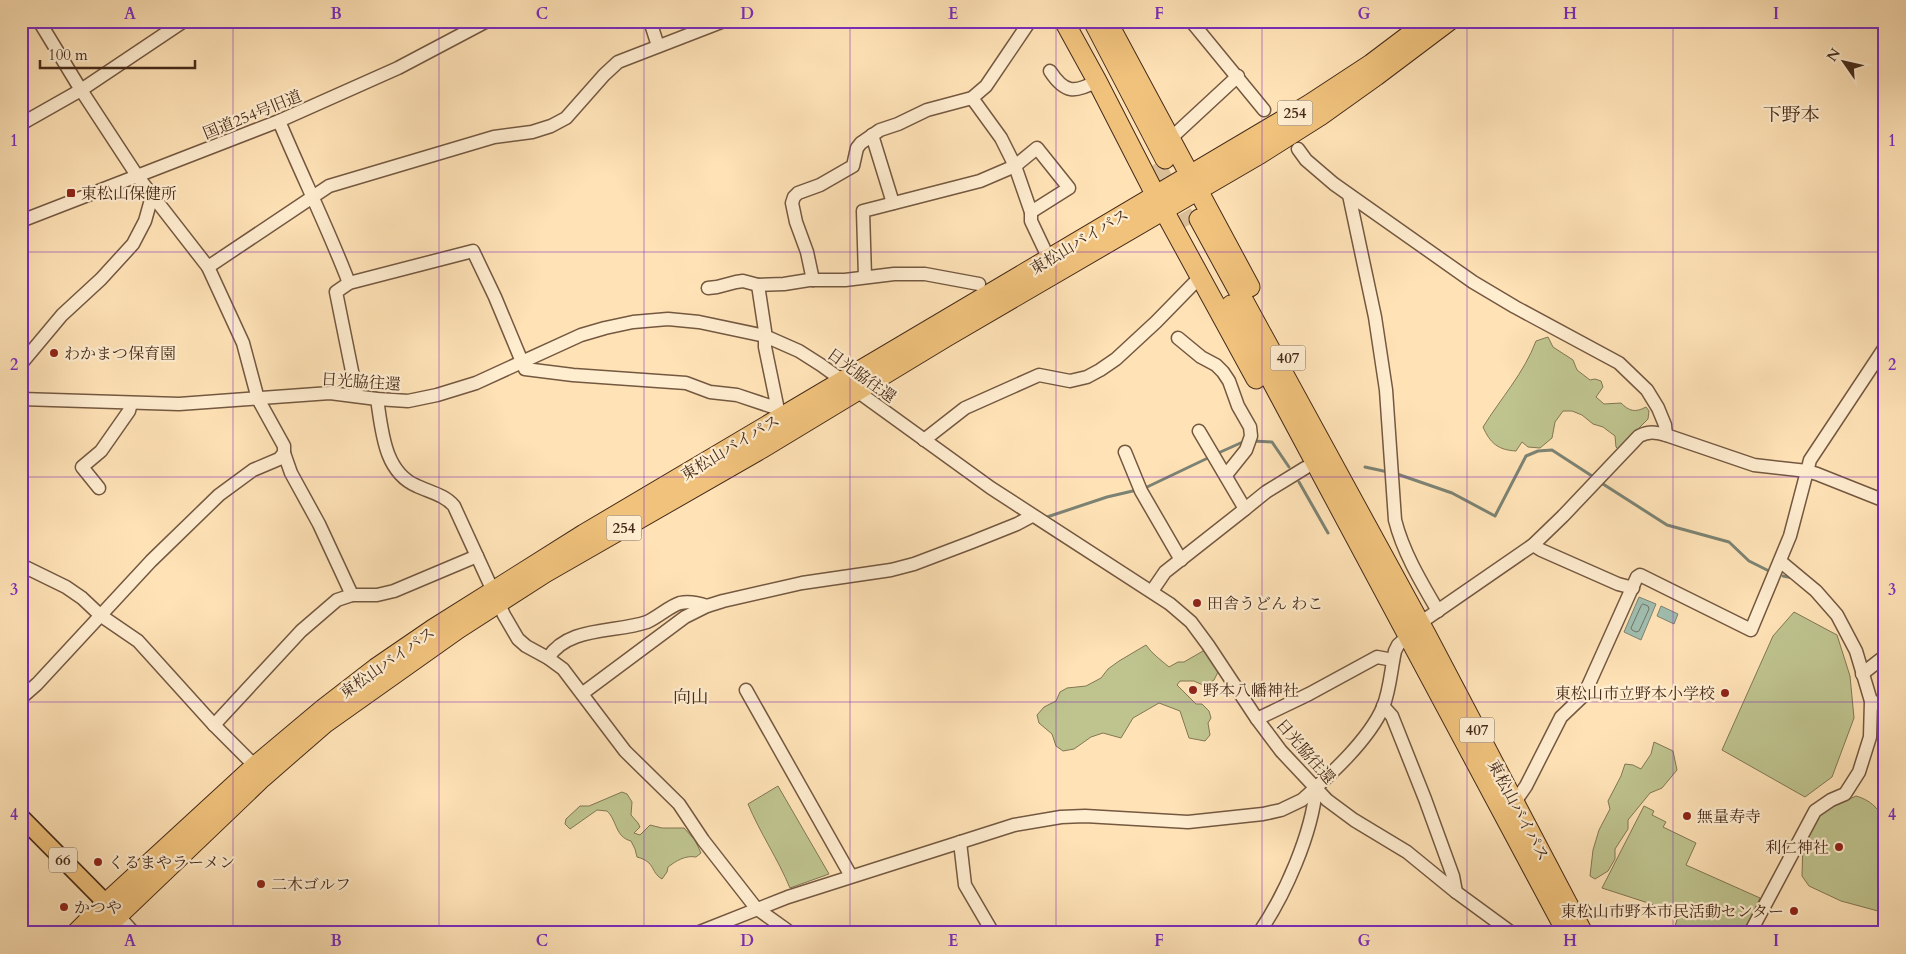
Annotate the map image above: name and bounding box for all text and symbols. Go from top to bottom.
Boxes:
text: A [124,3,136,25]
text: B [330,3,342,25]
text: C [536,3,548,25]
text: D [740,3,754,25]
text: E [948,3,958,25]
text: F [1154,3,1164,25]
text: G [1357,3,1371,25]
text: H [1563,3,1577,25]
text: I [1773,3,1779,25]
scale bar [40,38,195,70]
north arrow [1818,38,1868,88]
text: 100 m [48,45,88,65]
text: N [1822,45,1845,65]
street label: 国道254号旧道 [200,85,305,145]
road number: 254 [1278,100,1312,126]
district label: 下野本 [1762,102,1820,128]
text: 1 [10,130,18,152]
text: 1 [1888,130,1896,152]
place label: 東松山保健所 [81,183,177,205]
marker: 東松山保健所 [65,187,77,199]
street label: 東松山バイパス [1026,204,1133,280]
place label: わかまつ保育園 [64,343,176,365]
street label: 日光脇往還 [823,343,900,408]
road number: 407 [1270,346,1306,370]
marker: わかまつ保育園 [48,347,60,359]
text: 2 [10,354,18,376]
text: 2 [1888,354,1896,376]
street label: 日光脇往還 [320,368,402,396]
street label: 東松山バイパス [677,410,784,486]
road number: 254 [606,516,642,540]
text: 3 [10,579,18,601]
text: 3 [1888,579,1896,601]
place label: 田舎うどん わこ [1207,593,1323,615]
marker: 田舎うどん わこ [1191,597,1203,609]
street label: 東松山バイパス [336,622,440,704]
place label: 野本八幡神社 [1203,680,1299,702]
place label: 東松山市立野本小学校 [1555,683,1715,705]
marker: 野本八幡神社 [1187,684,1199,696]
district label: 向山 [673,685,709,710]
marker: 東松山市立野本小学校 [1719,687,1731,699]
street label: 日光脇往還 [1271,714,1340,789]
road number: 407 [1460,718,1494,742]
street label: 東松山バイパス [1482,756,1554,865]
text: 4 [10,804,18,826]
text: 4 [1888,804,1896,826]
place label: 無量寿寺 [1697,806,1761,828]
marker: 無量寿寺 [1681,810,1693,822]
place label: 利仁神社 [1765,837,1829,859]
marker: 利仁神社 [1833,841,1845,853]
road number: 66 [49,848,77,872]
place label: くるまやラーメン [108,852,235,874]
marker: くるまやラーメン [92,856,104,868]
place label: 二木ゴルフ [271,874,351,896]
marker: 二木ゴルフ [255,878,267,890]
place label: かつや [74,897,122,919]
marker: かつや [58,901,70,913]
place label: 東松山市野本市民活動センター [1561,901,1784,923]
marker: 東松山市野本市民活動センター [1788,905,1800,917]
text: A [124,930,136,952]
text: B [330,930,342,952]
text: C [536,930,548,952]
text: D [740,930,754,952]
text: E [948,930,958,952]
text: F [1154,930,1164,952]
text: G [1357,930,1371,952]
text: H [1563,930,1577,952]
text: I [1773,930,1779,952]

